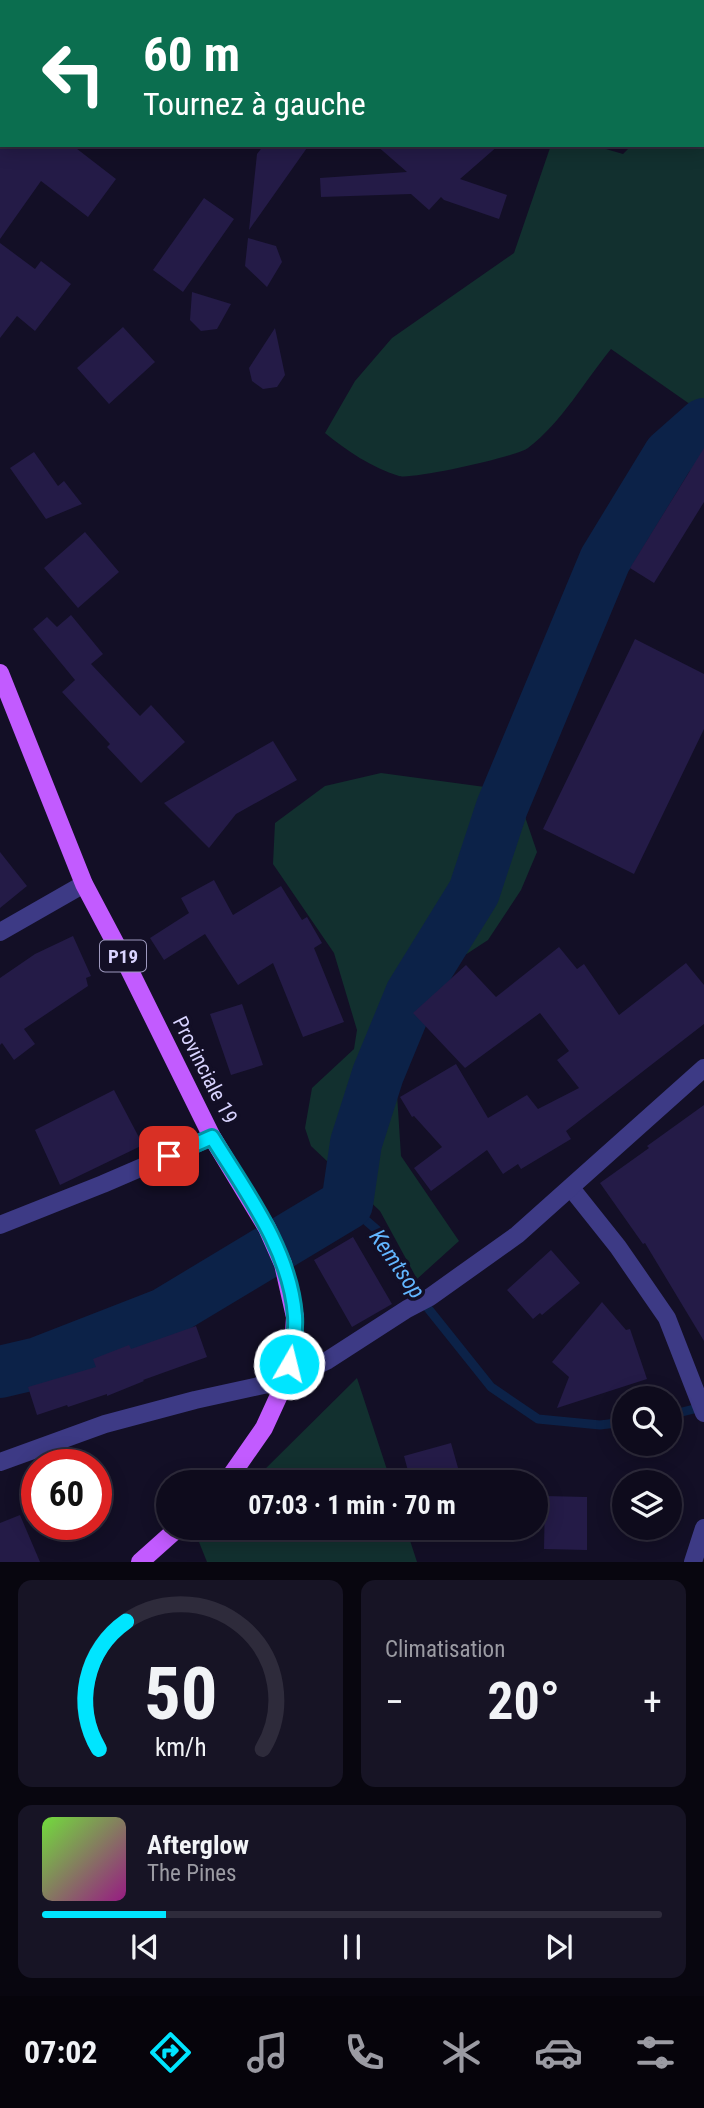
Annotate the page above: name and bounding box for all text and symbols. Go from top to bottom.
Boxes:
text: 60 m [143,26,240,83]
icon: left [28,28,119,119]
text: Tournez à gauche [143,85,366,123]
road number: P19 [100,940,146,972]
street label: Provinciale 19 [168,1012,242,1128]
pin [139,1126,199,1186]
icon: arrive [150,1137,188,1175]
water label: Kemtsop [364,1224,430,1304]
position arrow [252,1327,326,1401]
map controls [612,1386,682,1540]
button: search [612,1386,682,1456]
speed limit sign: 60 [21,1449,112,1540]
button: layers [612,1470,682,1540]
text: 07:03 · 1 min · 70 m [248,1490,456,1520]
text: Climatisation [385,1636,505,1663]
text: 50 [144,1652,217,1738]
text: 20° [487,1671,560,1732]
text: − [385,1680,404,1724]
text: + [643,1680,662,1724]
text: km/h [155,1733,206,1762]
text: Afterglow [147,1830,249,1860]
text: The Pines [147,1860,237,1887]
icon: previous [126,1928,164,1966]
icon: pause [333,1928,371,1966]
icon: next [540,1928,578,1966]
icon: directions [146,2028,195,2077]
icon: music [243,2028,292,2077]
icon: phone [340,2028,389,2077]
icon: climate [437,2028,486,2077]
icon: car [534,2028,583,2077]
icon: filters [631,2028,680,2077]
text: 07:02 [24,2033,97,2071]

